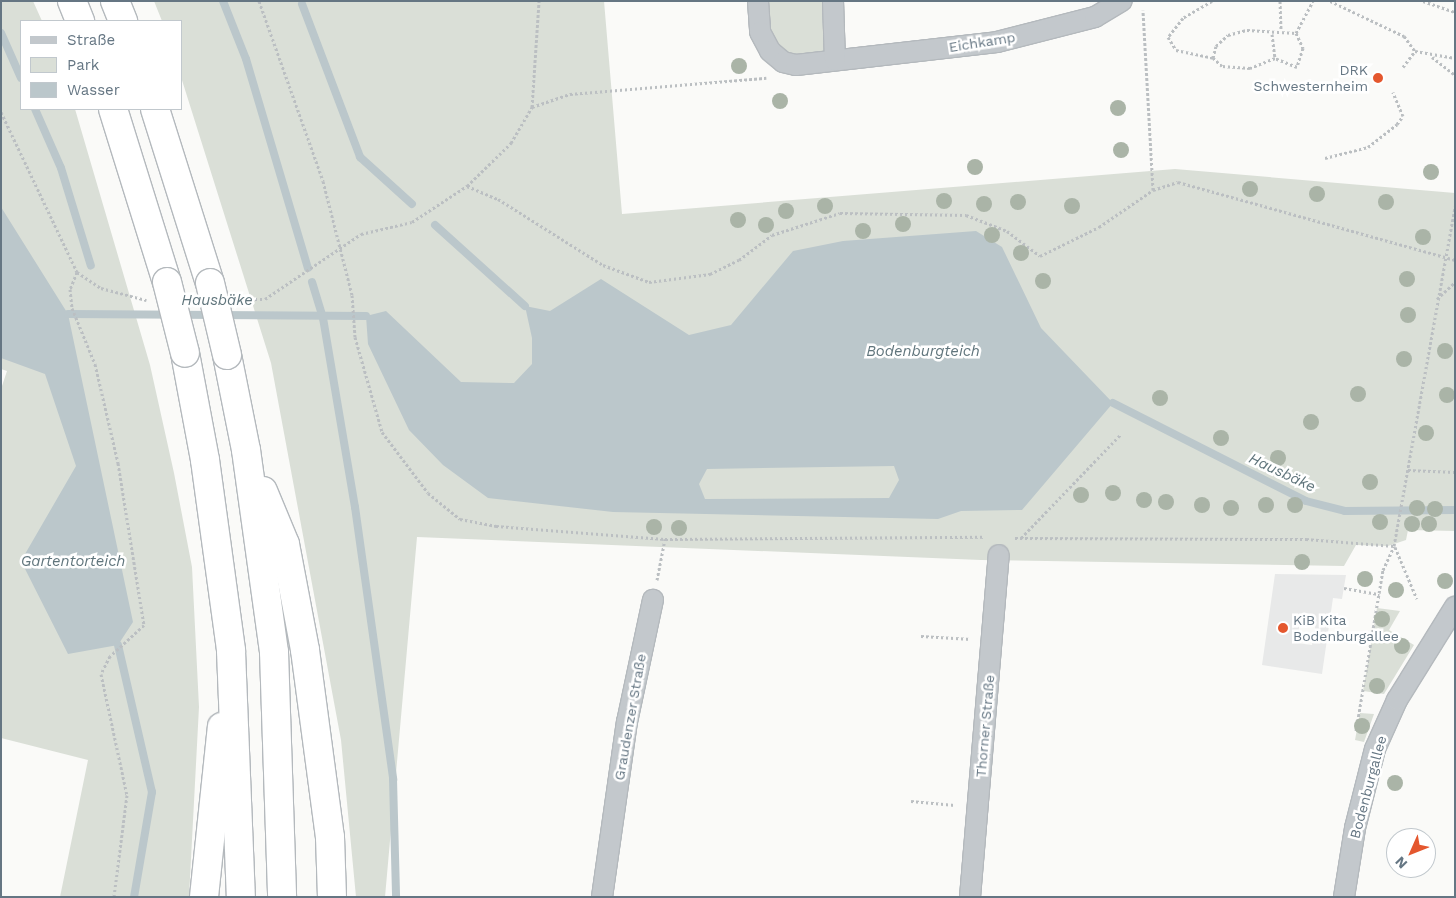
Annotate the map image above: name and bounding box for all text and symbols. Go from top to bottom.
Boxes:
legend [20,20,182,110]
street label: Eichkamp [948,28,1016,56]
text: Straße [67,31,115,49]
text: Park [67,56,99,74]
place label: DRK Schwesternheim [1254,62,1368,94]
marker: DRK Schwesternheim [1372,72,1384,84]
text: Wasser [67,81,120,99]
water label: Hausbäke [181,292,253,310]
water label: Bodenburgteich [866,343,980,361]
water label: Hausbäke [1246,450,1318,496]
water label: Gartentorteich [21,553,125,571]
place label: KiB Kita Bodenburgallee [1293,612,1399,644]
marker: KiB Kita Bodenburgallee [1277,622,1289,634]
street label: Graudenzer Straße [611,652,649,782]
street label: Thorner Straße [972,674,998,778]
street label: Bodenburgallee [1346,734,1390,840]
north arrow [1386,828,1436,878]
text: N [1392,853,1410,872]

